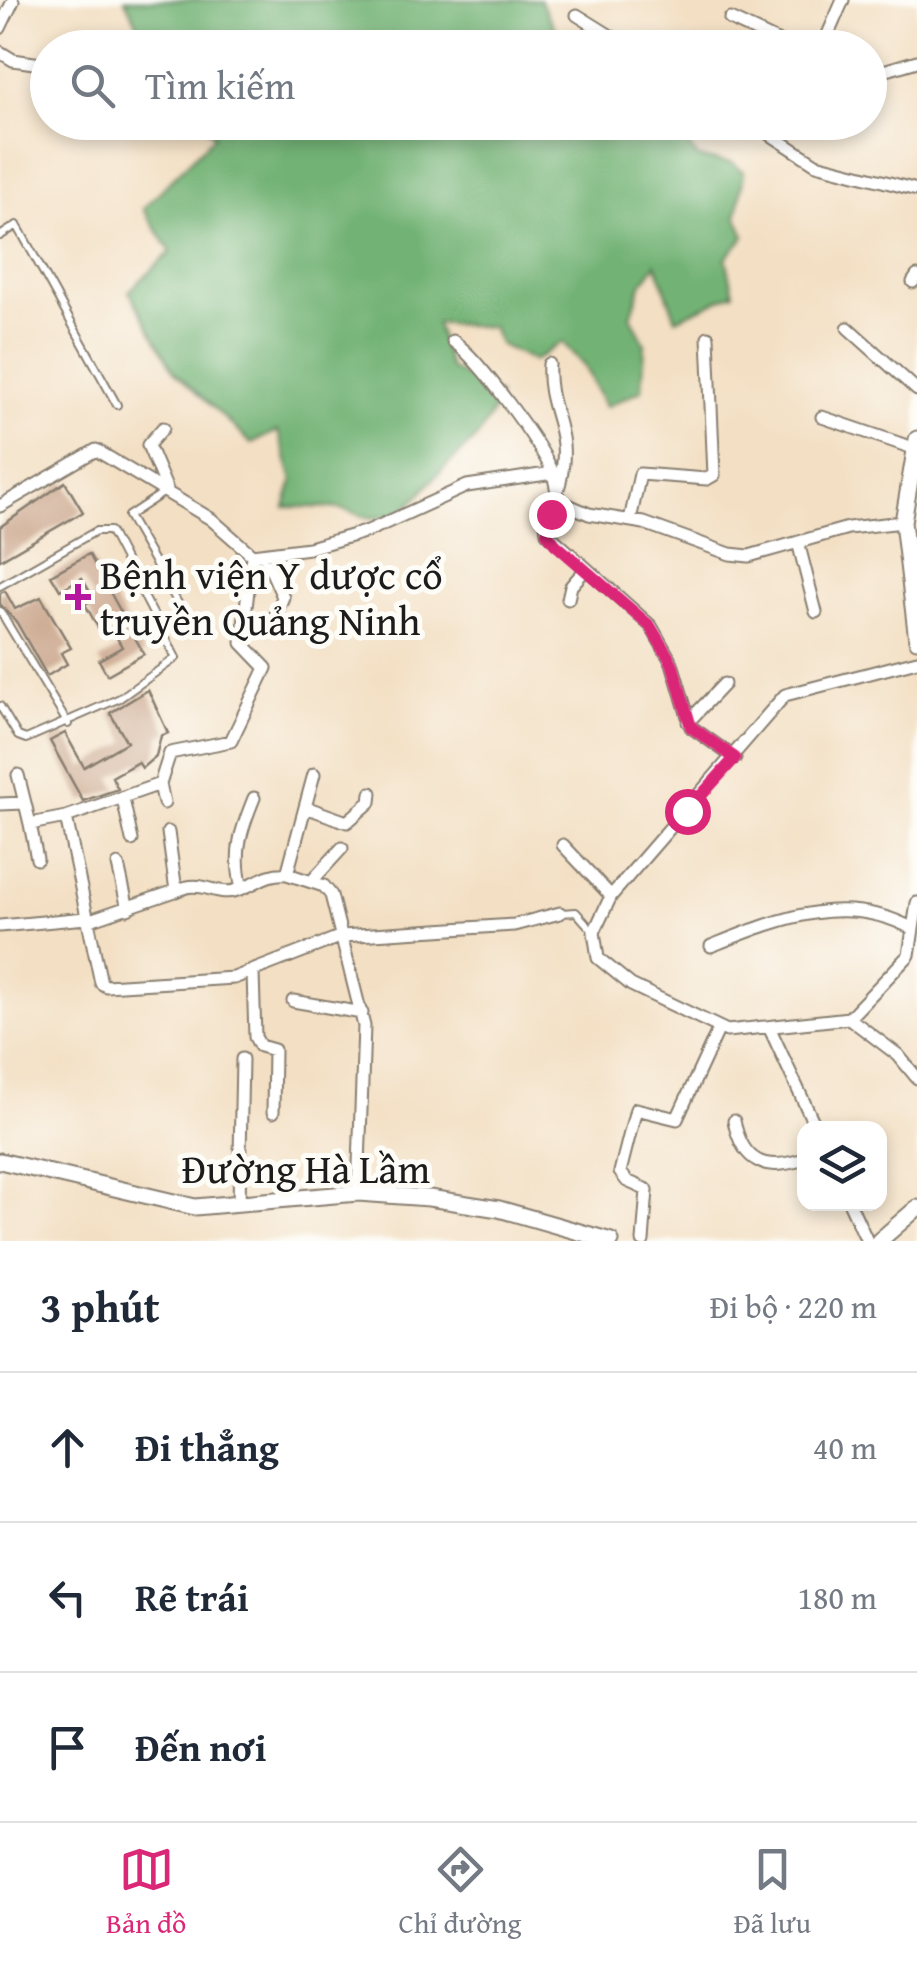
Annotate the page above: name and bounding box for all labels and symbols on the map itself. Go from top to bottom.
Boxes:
route end [529,492,575,538]
place label: Bệnh viện Y dược cổ truyền Quảng Ninh [100,545,443,650]
marker: Bệnh viện Y dược cổ truyền Quảng Ninh [65,584,91,610]
route start [665,789,711,835]
street label: Đường Hà Lầm [182,1139,430,1198]

